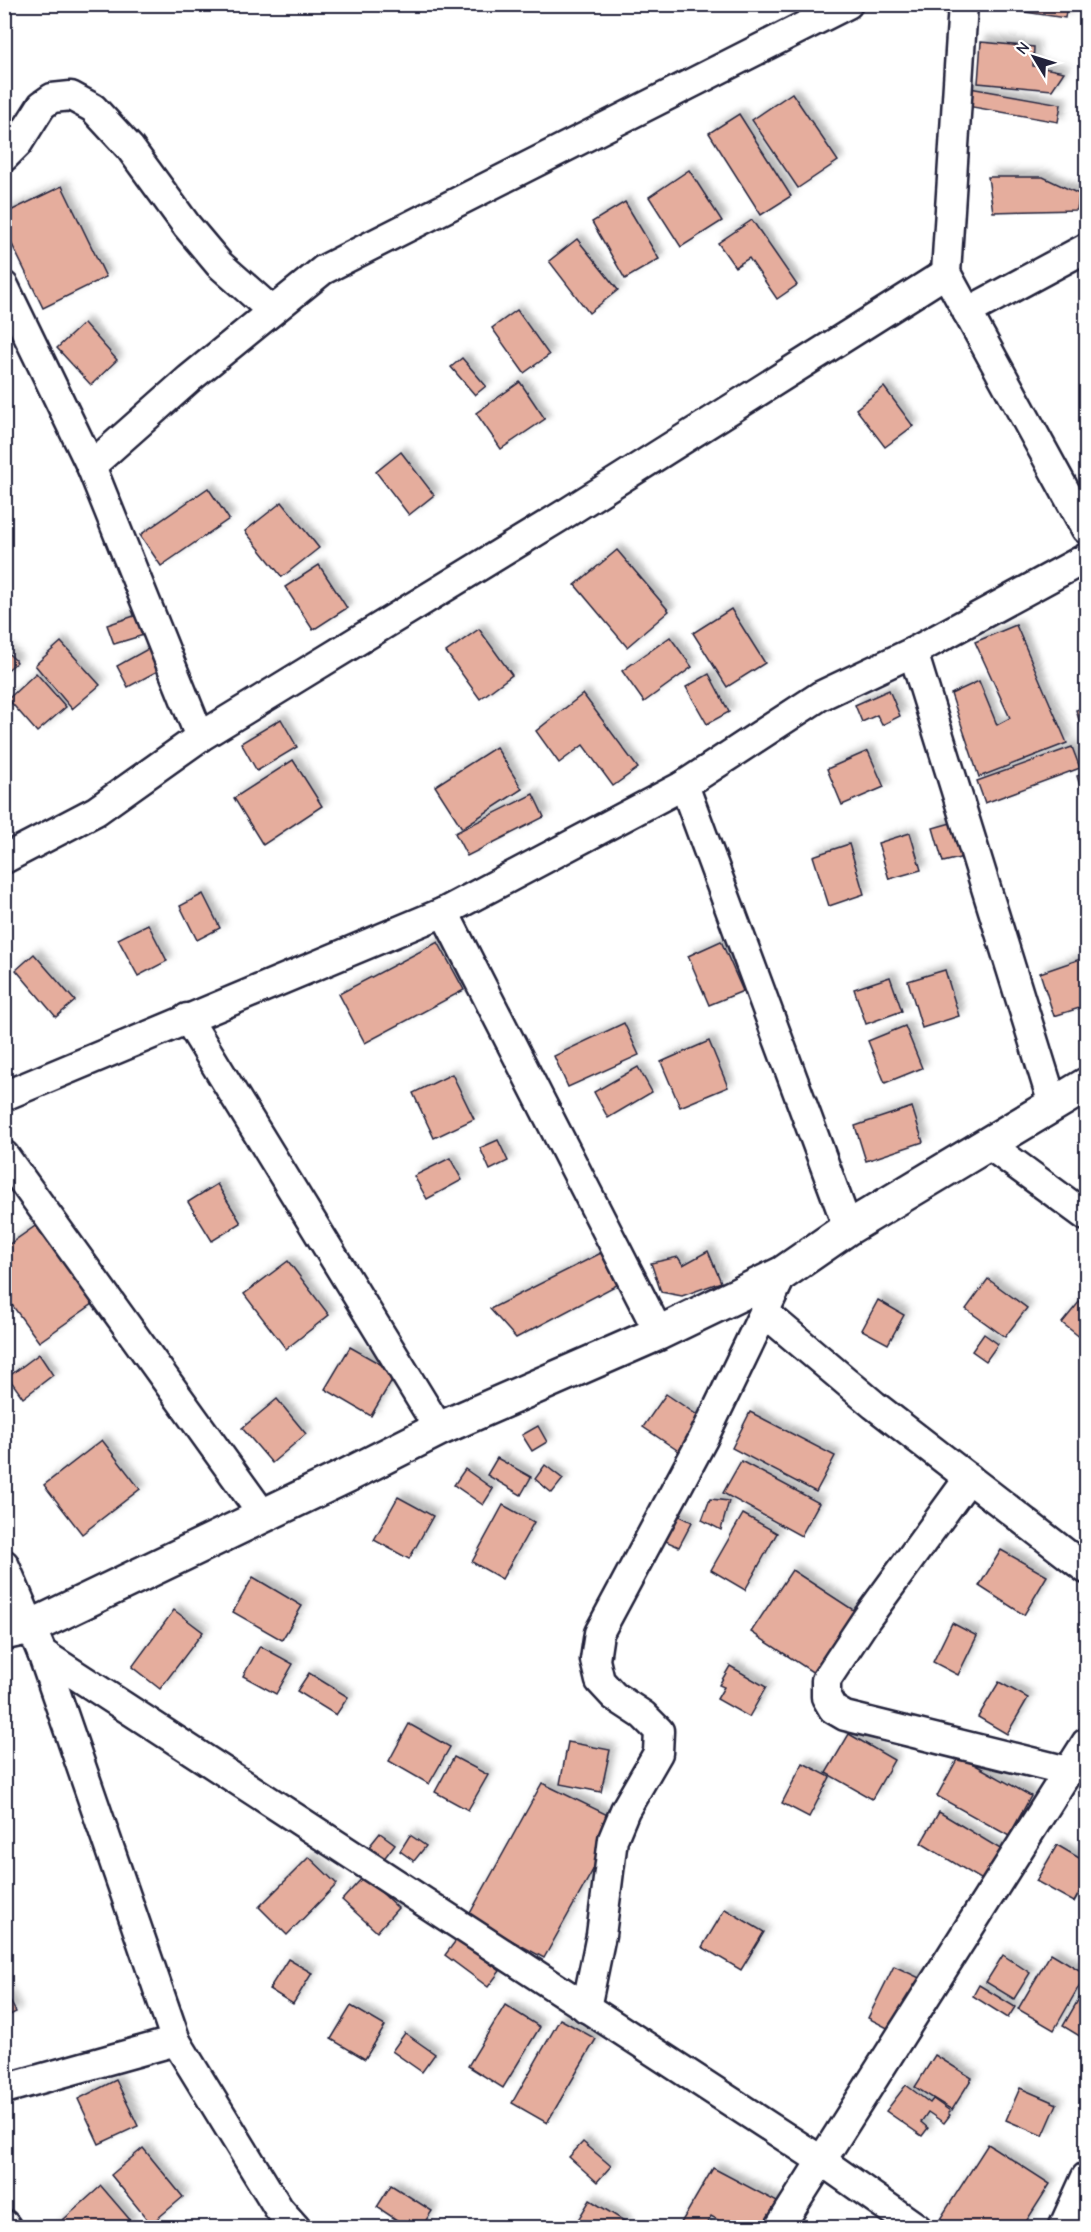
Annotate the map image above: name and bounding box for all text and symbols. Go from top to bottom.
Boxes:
north arrow [1004,27,1064,87]
text: N [1013,39,1033,58]

